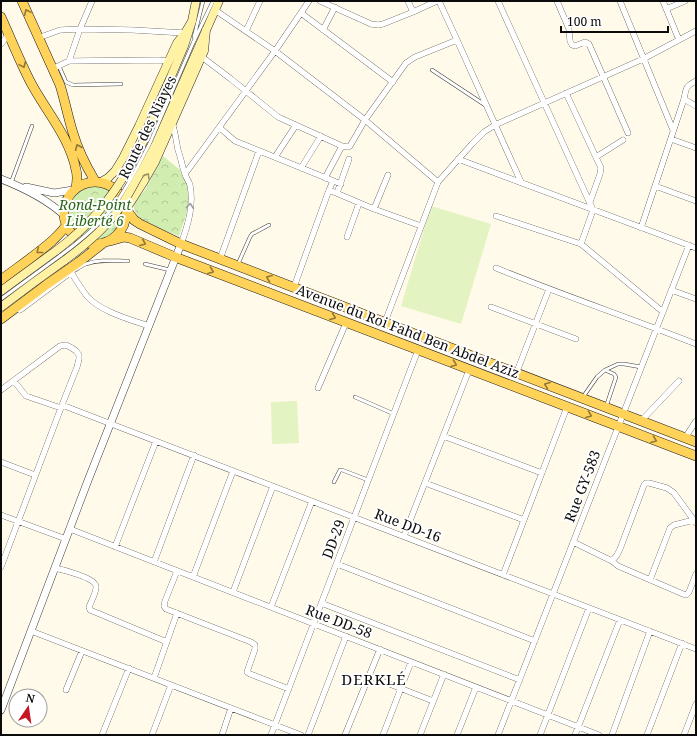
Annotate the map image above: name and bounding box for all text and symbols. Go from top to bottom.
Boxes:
scale bar [561,8,668,34]
one-way arrow [24,9,32,17]
text: 100 m [567,13,602,30]
one-way arrow [18,60,26,68]
street label: Route des Niayes [114,72,180,182]
one-way arrow [74,143,82,150]
one-way arrow [142,173,150,180]
park label: Rond-Point Liberté 6 [58,195,132,230]
one-way arrow [186,203,195,209]
one-way arrow [140,239,147,247]
one-way arrow [36,247,44,254]
one-way arrow [208,266,215,274]
one-way arrow [265,274,272,282]
street label: Avenue du Roi Fahd Ben Abdel Aziz [294,280,522,382]
one-way arrow [329,313,336,321]
one-way arrow [451,359,458,368]
one-way arrow [543,381,550,389]
one-way arrow [585,410,592,418]
one-way arrow [650,435,658,443]
street label: Rue GY-583 [560,447,604,525]
street label: Rue DD-16 [372,504,444,546]
street label: DD-29 [317,517,349,561]
street label: Rue DD-58 [303,600,375,642]
district label: DERKLÉ [341,669,407,689]
north arrow [8,688,48,728]
text: N [24,689,37,706]

